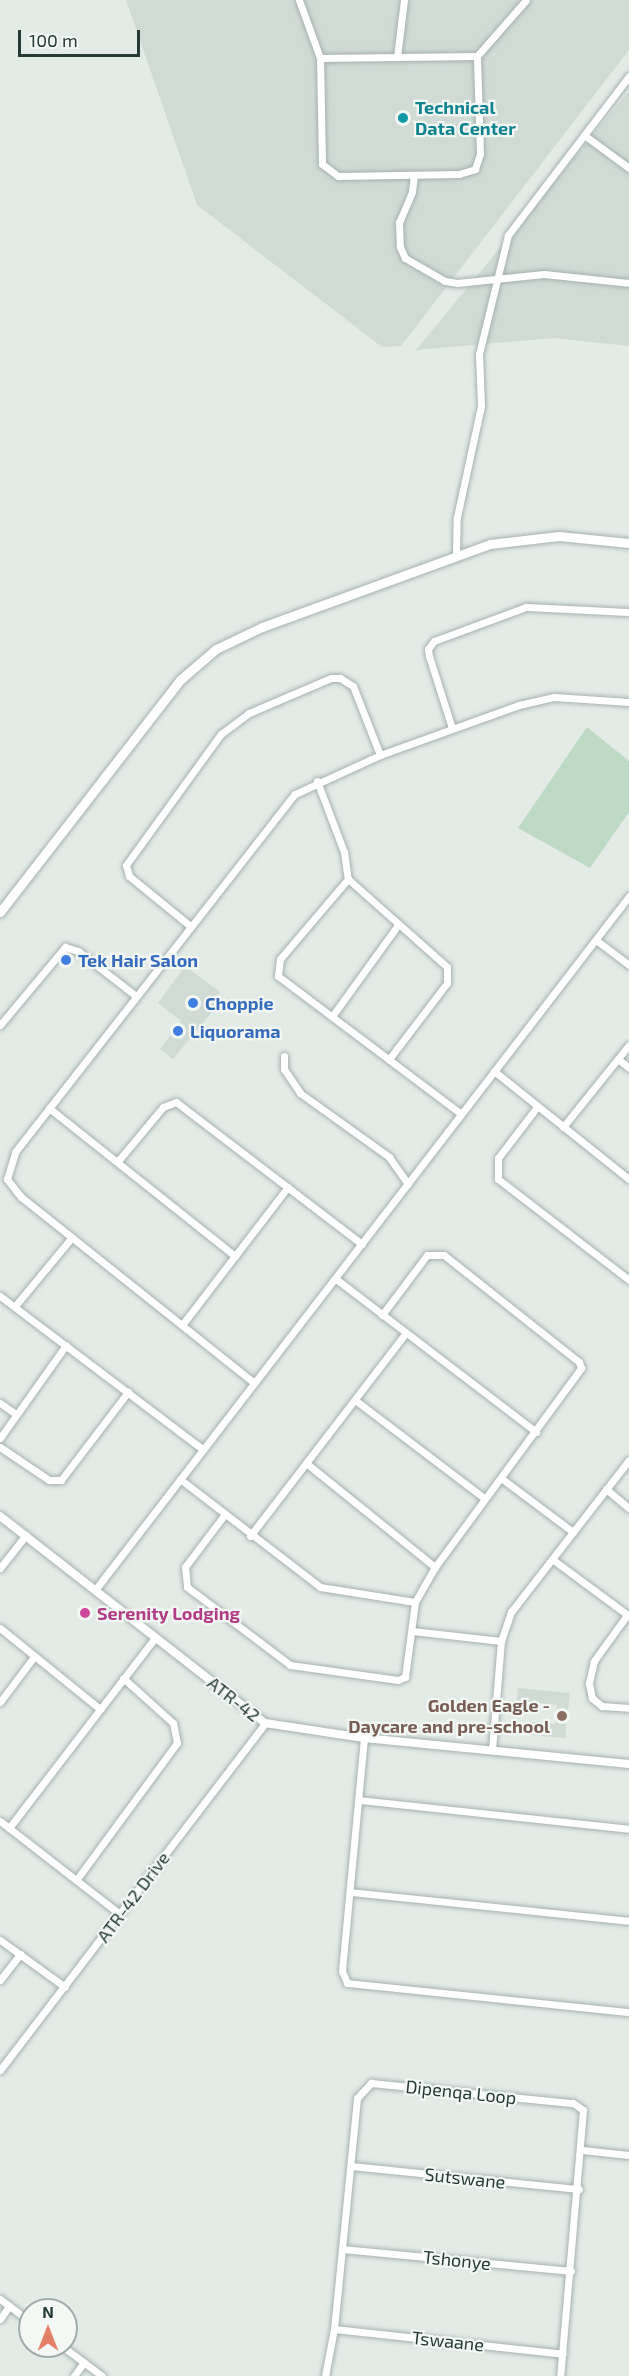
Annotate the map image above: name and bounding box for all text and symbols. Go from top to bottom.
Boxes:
scale bar [21,18,142,56]
text: 100 m [29,29,78,51]
place label: Technical Data Center [415,97,516,140]
marker: Technical Data Center [396,111,410,125]
place label: Tek Hair Salon [78,949,199,971]
marker: Tek Hair Salon [59,953,73,967]
place label: Choppie [205,992,274,1014]
marker: Choppie [186,996,200,1010]
place label: Liquorama [190,1020,281,1042]
marker: Liquorama [171,1024,185,1038]
place label: Serenity Lodging [97,1602,240,1624]
marker: Serenity Lodging [78,1606,92,1620]
street label: ATR-42 [203,1672,265,1726]
place label: Golden Eagle - Daycare and pre-school [348,1695,550,1738]
marker: Golden Eagle - Daycare and pre-school [555,1709,569,1723]
street label: ATR-42 Drive [92,1847,174,1947]
street label: Dipenqa Loop [405,2075,517,2109]
street label: Sutswane [424,2163,506,2193]
street label: Tshonye [422,2246,492,2274]
north arrow [18,2298,78,2358]
text: N [42,2302,54,2321]
street label: Tswaane [411,2326,485,2356]

